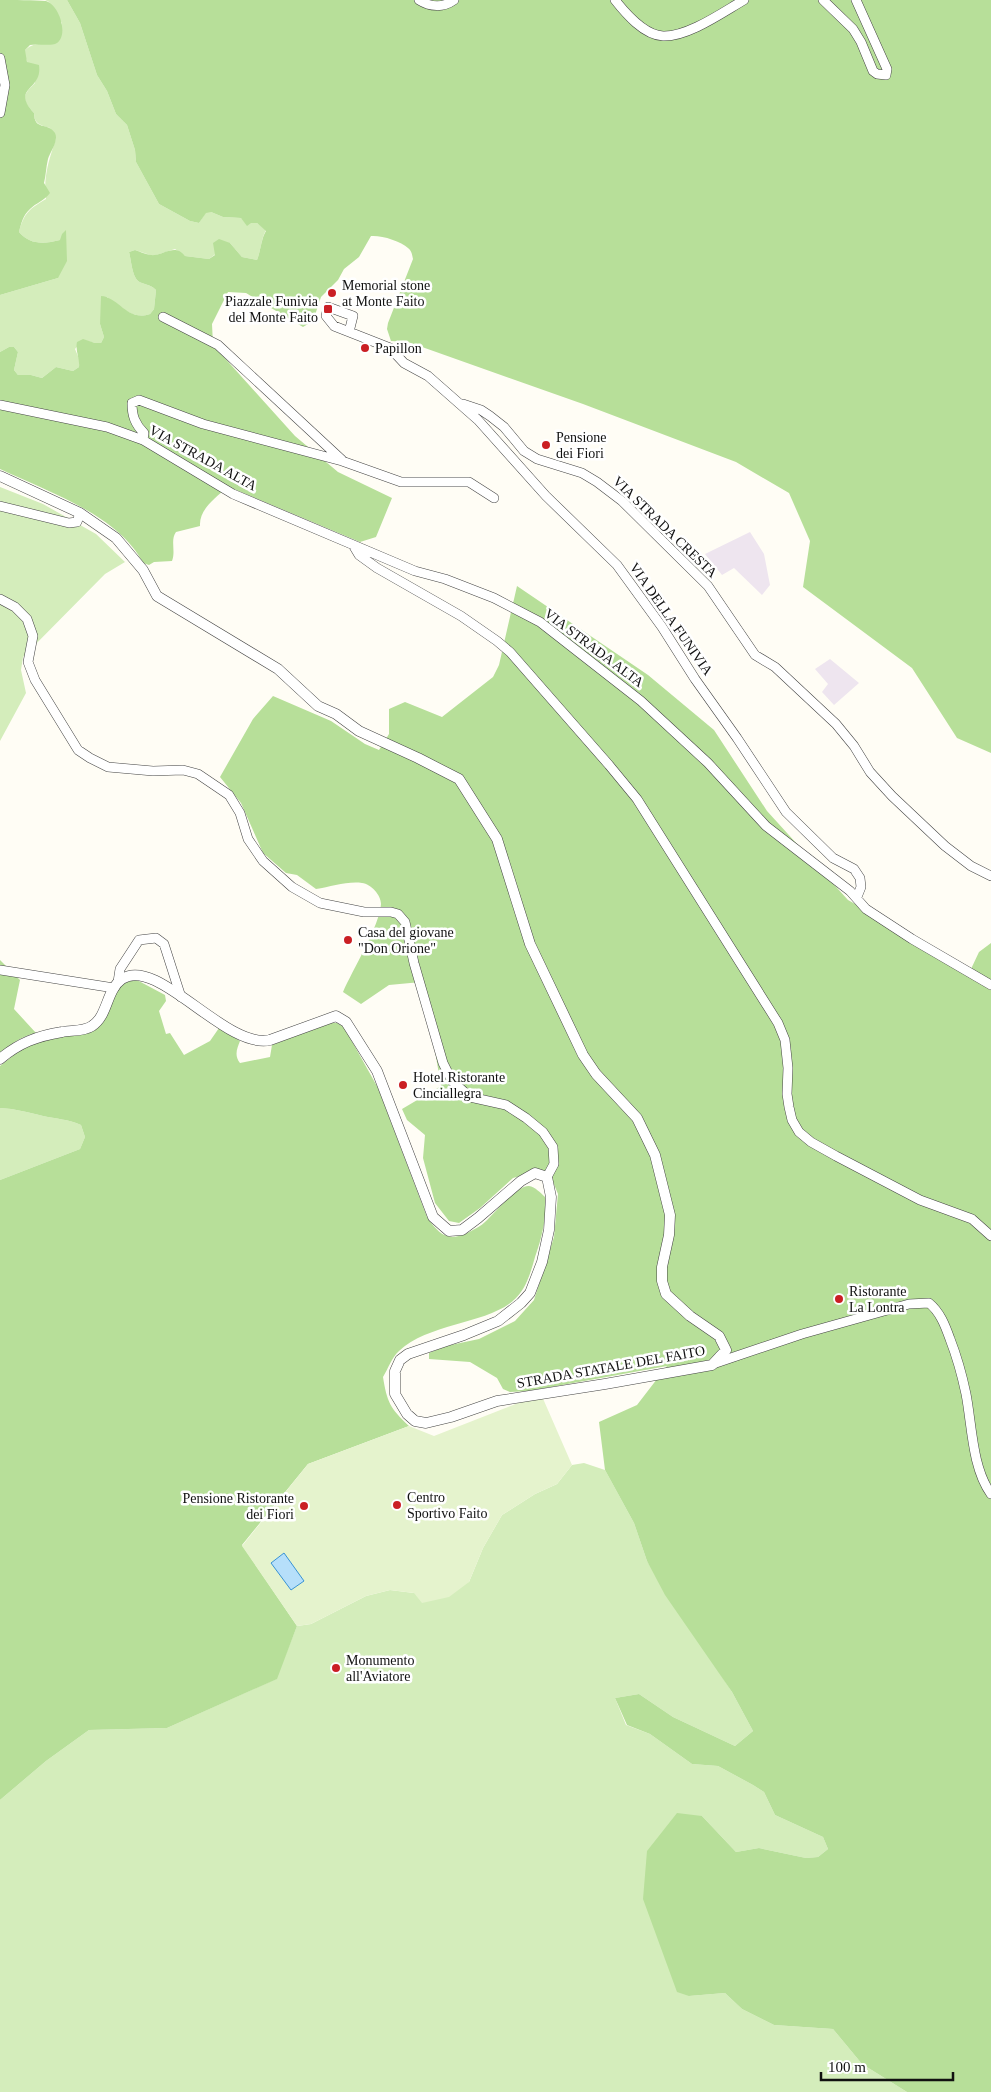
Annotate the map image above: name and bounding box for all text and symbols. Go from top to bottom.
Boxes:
place label: Memorial stone at Monte Faito [342,278,430,309]
marker: Memorial stone at Monte Faito [326,287,338,299]
place label: Piazzale Funivia del Monte Faito [225,294,319,325]
marker: Piazzale Funivia del Monte Faito [322,303,334,315]
place label: Papillon [375,341,422,356]
marker: Papillon [359,342,371,354]
street label: VIA STRADA ALTA [147,422,260,494]
place label: Pensione dei Fiori [556,430,607,461]
marker: Pensione dei Fiori [540,439,552,451]
street label: VIA STRADA CRESTA [610,473,721,581]
street label: VIA DELLA FUNIVIA [626,560,716,679]
street label: VIA STRADA ALTA [541,606,647,691]
place label: Casa del giovane "Don Orione" [358,925,454,956]
marker: Casa del giovane "Don Orione" [342,934,354,946]
place label: Hotel Ristorante Cinciallegra [413,1070,505,1101]
marker: Hotel Ristorante Cinciallegra [397,1079,409,1091]
place label: Ristorante La Lontra [849,1284,907,1315]
marker: Ristorante La Lontra [833,1293,845,1305]
street label: STRADA STATALE DEL FAITO [516,1343,706,1391]
place label: Centro Sportivo Faito [407,1490,488,1521]
place label: Pensione Ristorante dei Fiori [182,1491,294,1522]
marker: Centro Sportivo Faito [391,1499,403,1511]
marker: Pensione Ristorante dei Fiori [298,1500,310,1512]
place label: Monumento all'Aviatore [346,1653,414,1684]
marker: Monumento all'Aviatore [330,1662,342,1674]
scale bar [821,2050,954,2082]
text: 100 m [828,2059,866,2075]

